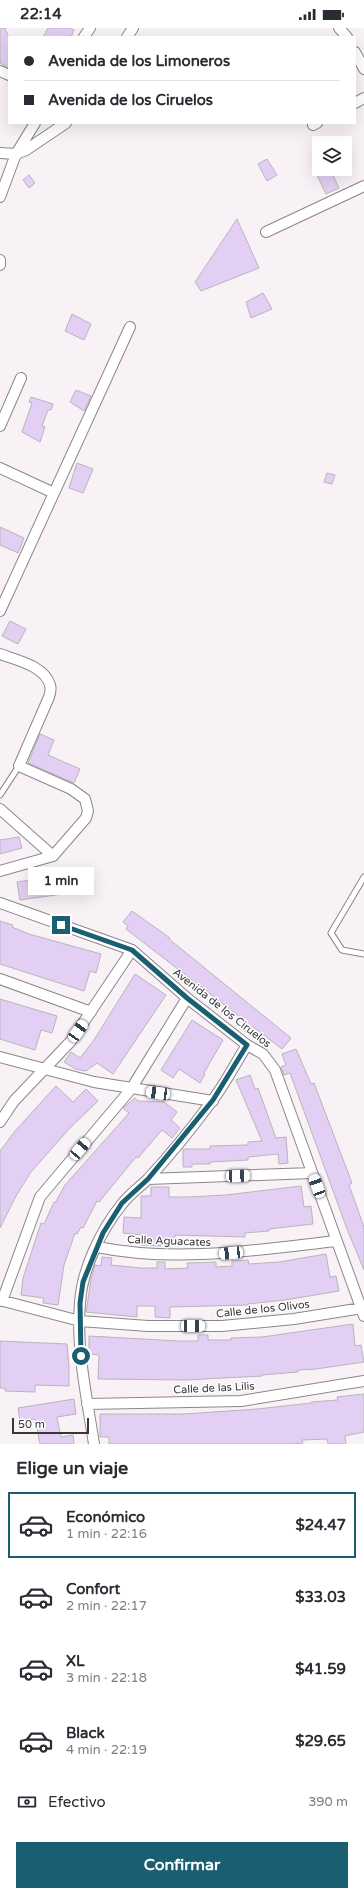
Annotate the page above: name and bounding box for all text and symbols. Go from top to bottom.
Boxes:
text: 22:14 [20,5,62,23]
text: Avenida de los Limoneros [48,52,230,70]
text: Avenida de los Ciruelos [48,91,213,109]
map controls [312,136,352,176]
button: layers [312,136,352,176]
callout: 1 min [28,867,94,895]
text: 1 min [44,873,78,889]
route end [52,916,70,934]
street label: Avenida de los Ciruelos [170,966,274,1050]
car [66,1018,90,1044]
car [145,1085,171,1101]
car [68,1136,92,1162]
car [226,1170,250,1182]
car [307,1173,327,1199]
street label: Calle Aguacates [127,1233,211,1249]
car [218,1246,244,1260]
street label: Calle de los Olivos [216,1298,310,1320]
car [181,1320,205,1332]
route start [72,1347,90,1365]
street label: Calle de las Lilis [173,1379,255,1397]
scale bar [12,1416,89,1435]
text: 50 m [18,1418,45,1431]
text: Elige un viaje [16,1457,128,1479]
icon: car [18,1507,54,1543]
text: Económico [66,1508,145,1526]
text: $24.47 [295,1516,346,1534]
text: 1 min · 22:16 [66,1526,147,1542]
icon: car [18,1579,54,1615]
text: Confort [66,1580,120,1598]
text: $33.03 [295,1588,346,1606]
text: 2 min · 22:17 [66,1598,147,1614]
icon: car [18,1651,54,1687]
text: XL [66,1652,85,1670]
text: $41.59 [295,1660,346,1678]
text: 3 min · 22:18 [66,1670,147,1686]
icon: car [18,1723,54,1759]
text: Black [66,1724,105,1742]
text: $29.65 [295,1732,346,1750]
text: 4 min · 22:19 [66,1742,147,1758]
icon: cash [16,1791,38,1813]
text: Efectivo [48,1793,106,1811]
text: 390 m [308,1794,348,1810]
button: Confirmar [16,1842,348,1888]

